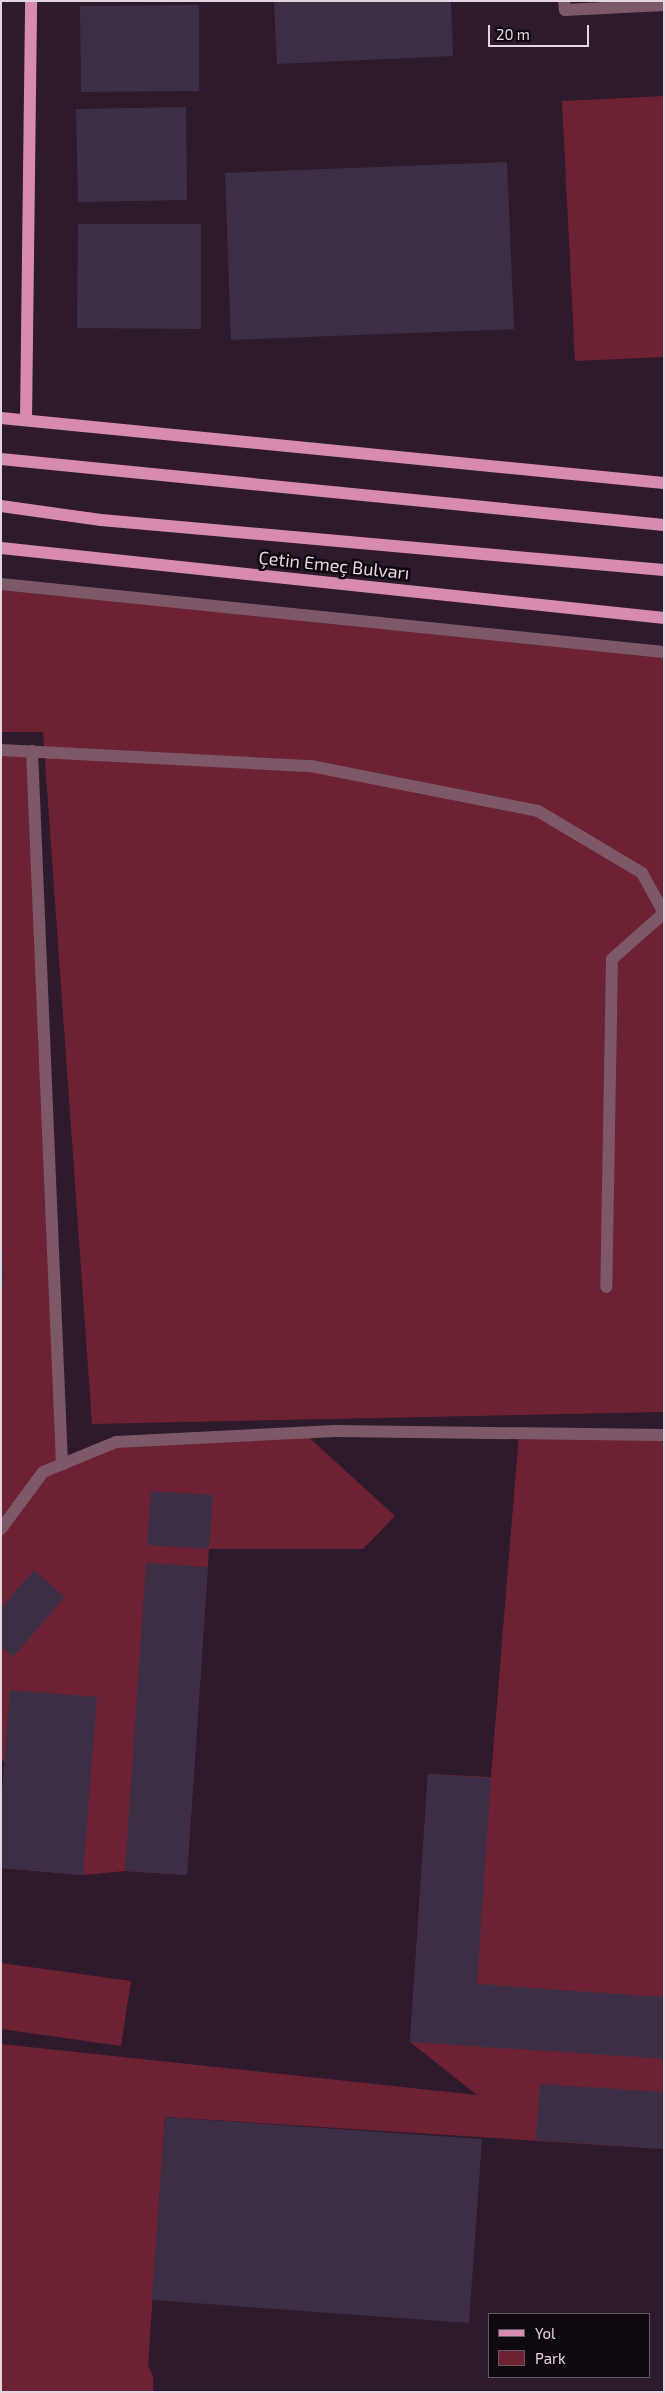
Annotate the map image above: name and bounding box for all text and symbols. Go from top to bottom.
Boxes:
scale bar [490,15,591,47]
text: 20 m [496,25,530,43]
street label: Çetin Emeç Bulvarı [258,546,410,584]
legend [488,2313,650,2378]
text: Yol [535,2324,556,2342]
text: Park [535,2349,566,2367]

